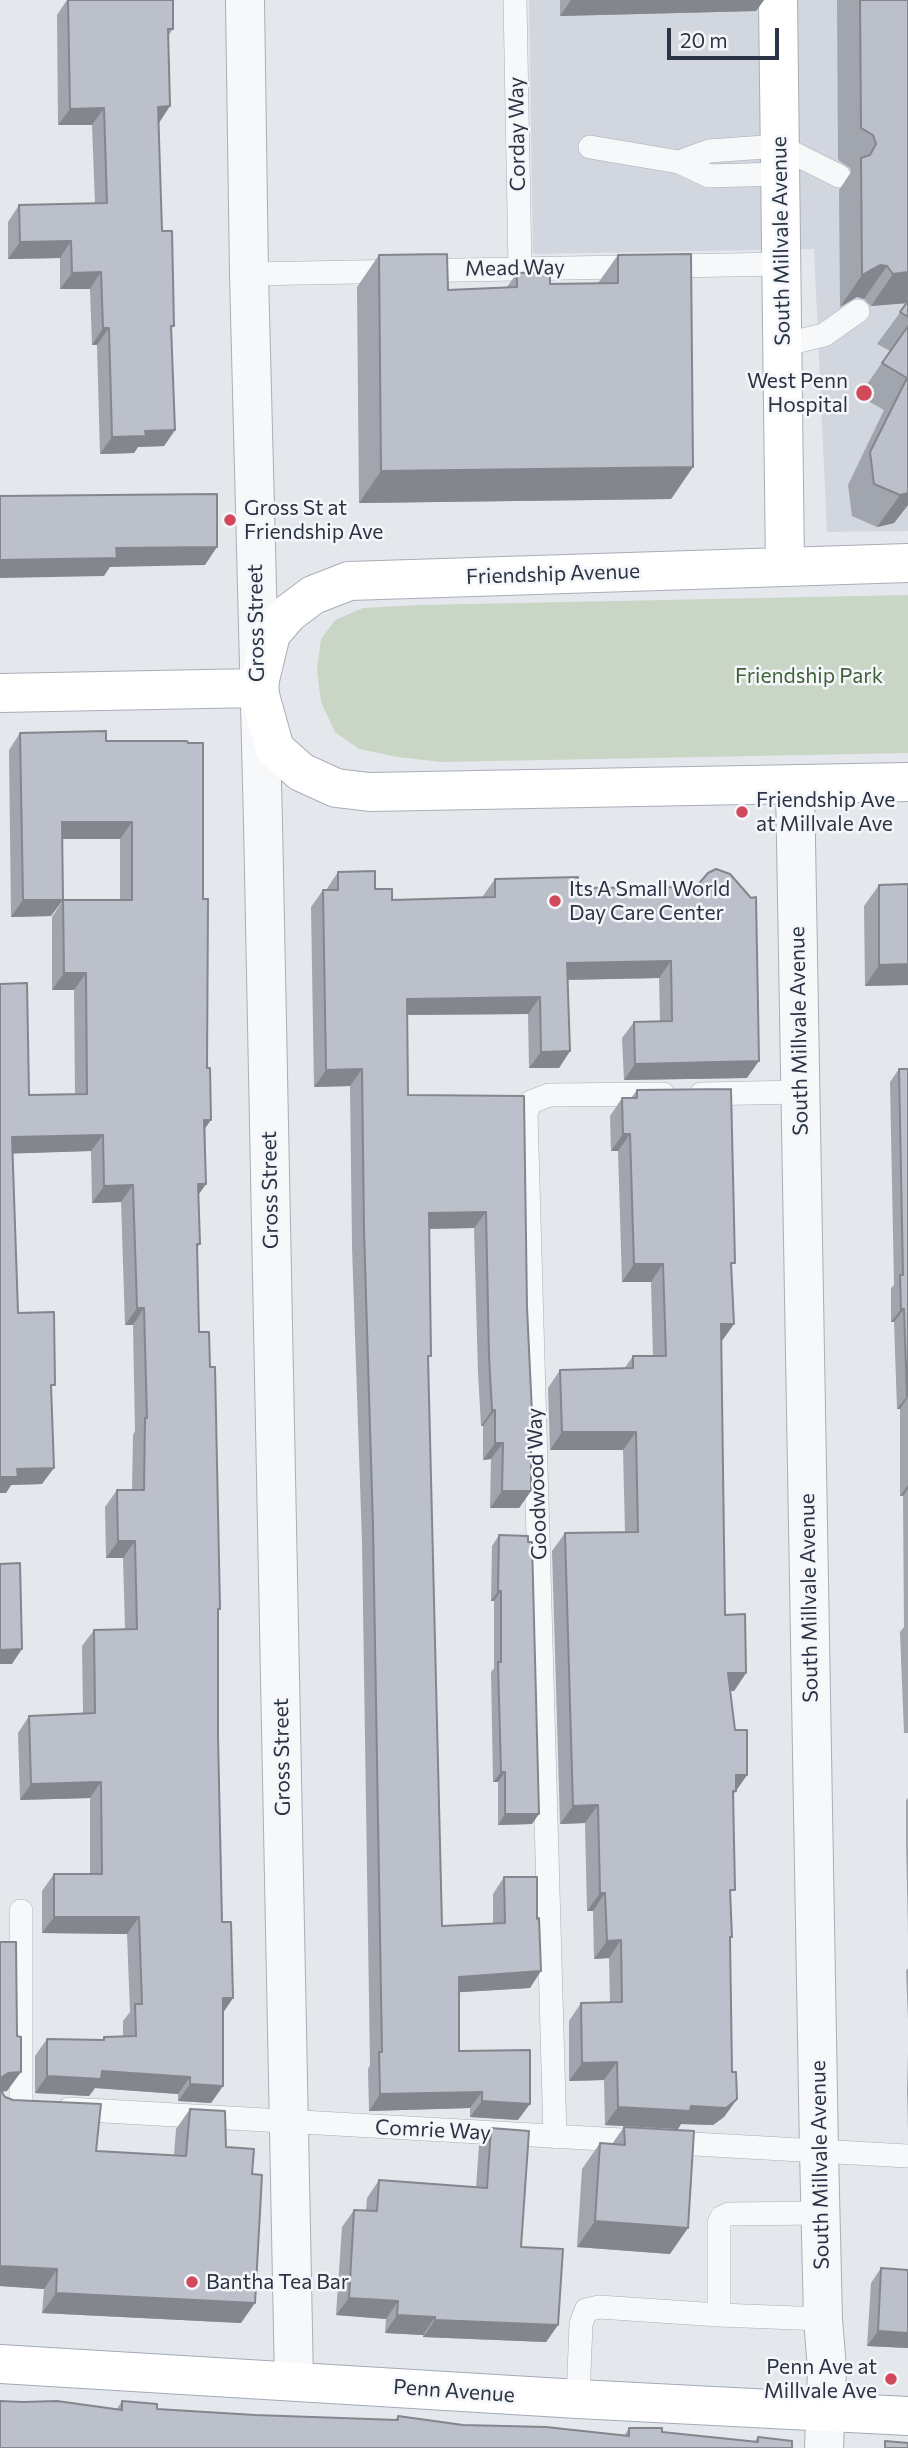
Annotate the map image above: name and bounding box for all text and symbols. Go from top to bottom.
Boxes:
scale bar [670,14,782,58]
text: 20 m [680,27,728,52]
street label: Corday Way [503,76,531,192]
street label: South Millvale Avenue [767,136,795,346]
street label: Mead Way [465,255,565,281]
place label: West Penn Hospital [747,368,848,418]
marker: West Penn Hospital [854,383,874,403]
place label: Gross St at Friendship Ave [244,495,383,545]
marker: Gross St at Friendship Ave [222,512,238,528]
street label: Friendship Avenue [466,558,640,590]
street label: Gross Street [242,564,270,682]
park label: Friendship Park [735,663,883,689]
place label: Friendship Ave at Millvale Ave [756,787,895,837]
marker: Friendship Ave at Millvale Ave [734,804,750,820]
place label: Its A Small World Day Care Center [569,876,730,926]
marker: Its A Small World Day Care Center [547,893,563,909]
street label: South Millvale Avenue [785,926,813,1136]
street label: Gross Street [256,1131,284,1249]
street label: Goodwood Way [522,1407,552,1561]
street label: South Millvale Avenue [795,1493,823,1703]
street label: Gross Street [268,1698,296,1816]
street label: South Millvale Avenue [806,2060,834,2270]
street label: Comrie Way [374,2114,492,2146]
place label: Bantha Tea Bar [206,2269,349,2295]
marker: Bantha Tea Bar [184,2274,200,2290]
place label: Penn Ave at Millvale Ave [764,2354,877,2404]
marker: Penn Ave at Millvale Ave [883,2371,899,2387]
street label: Penn Avenue [392,2374,516,2408]

